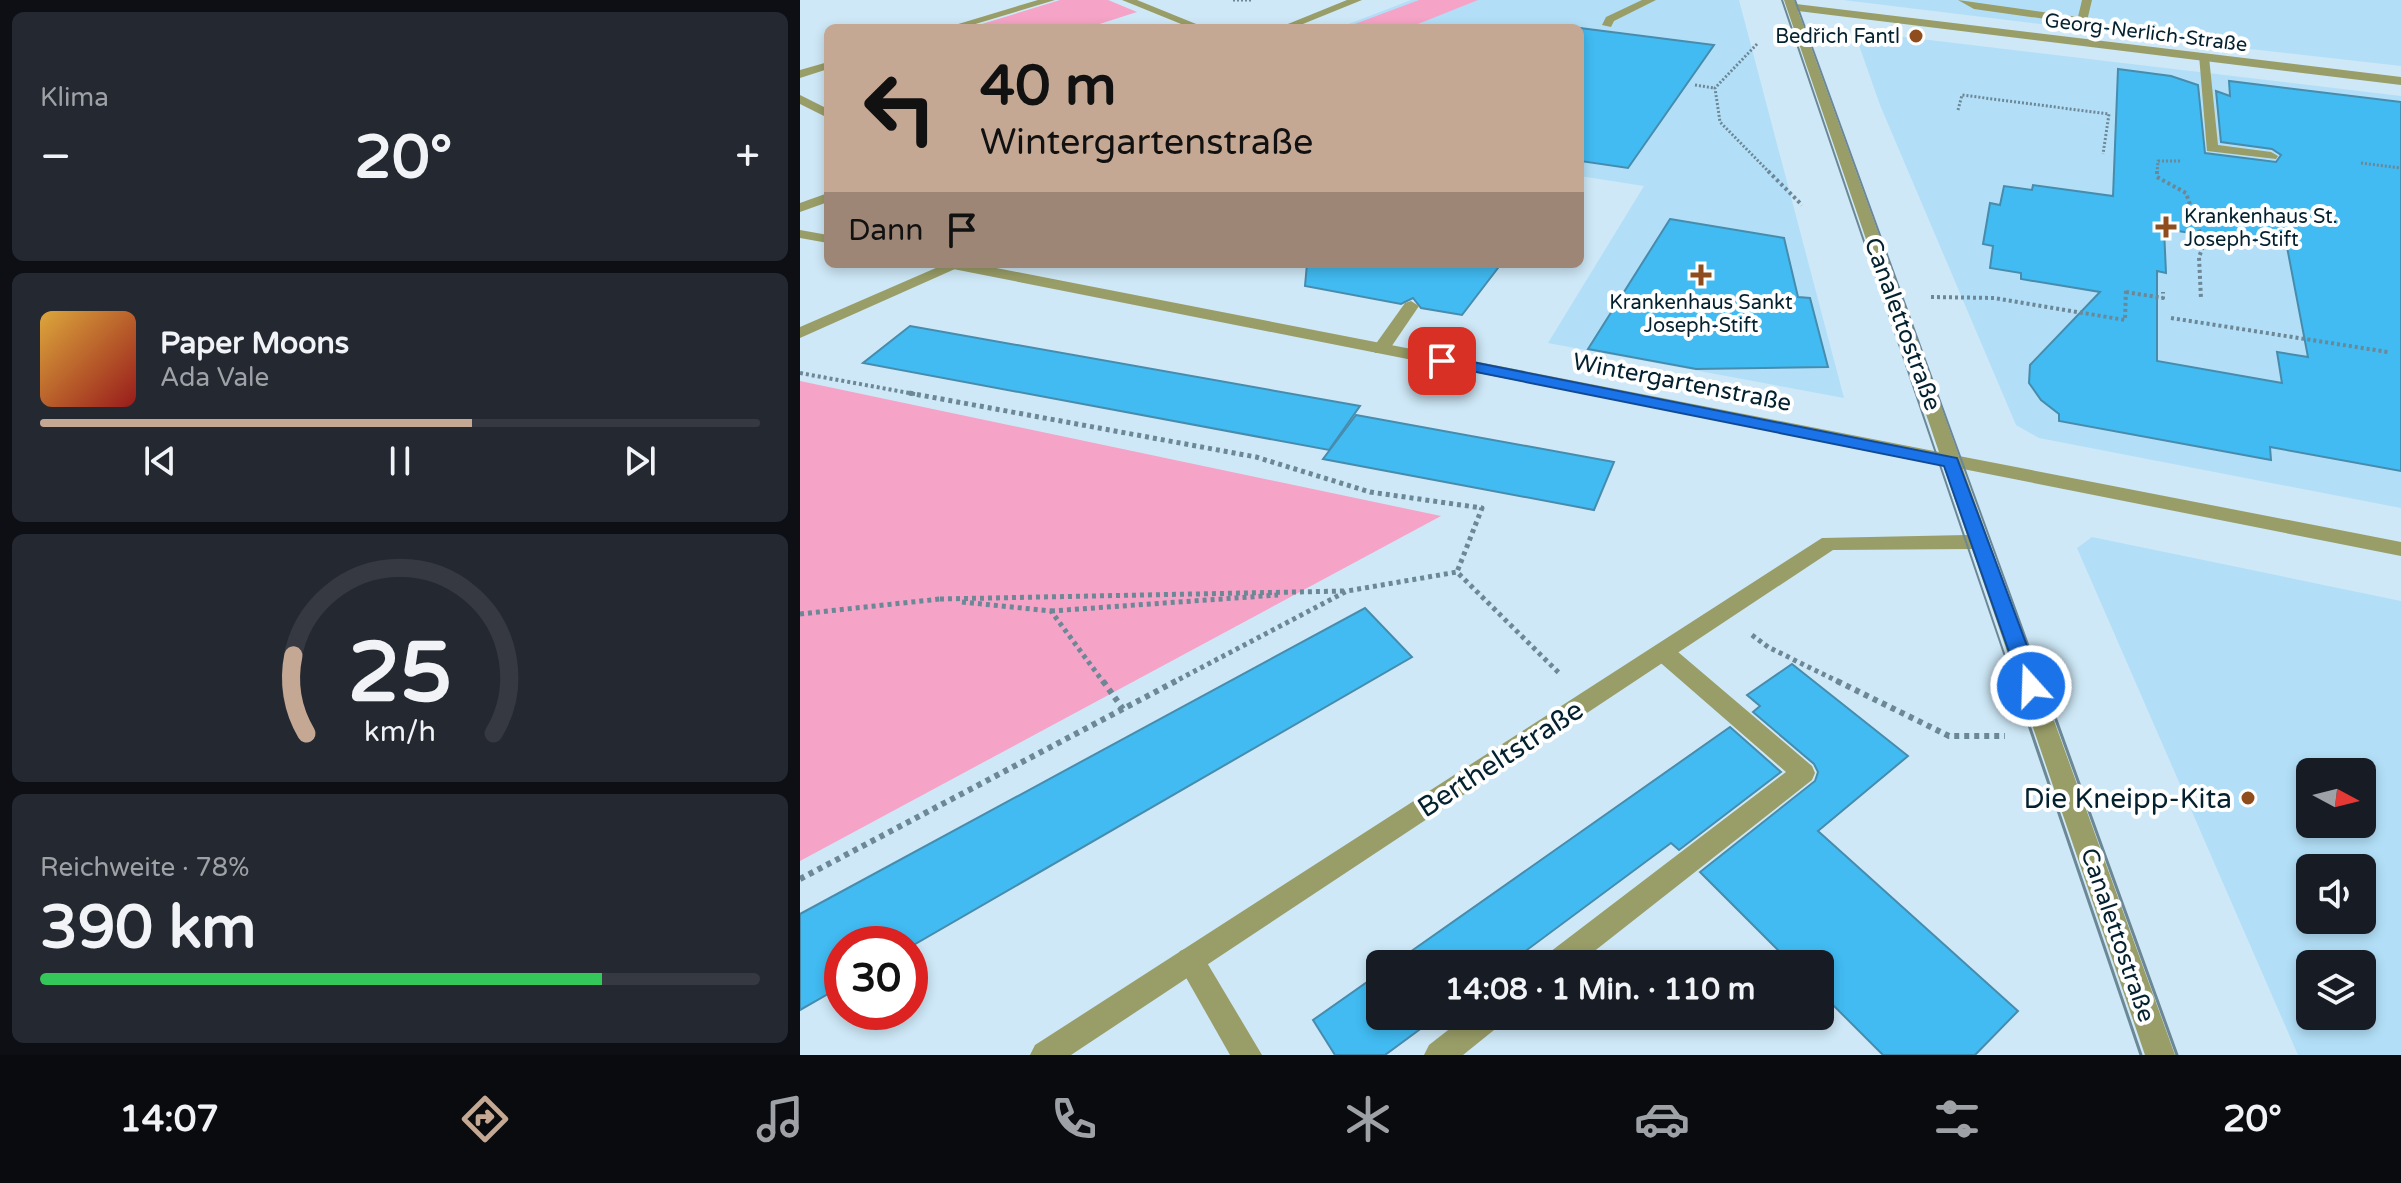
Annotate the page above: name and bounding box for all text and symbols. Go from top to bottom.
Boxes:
street label: Georg-Nerlich-Straße [2043,9,2249,57]
place label: Bedřich Fantl [1775,25,1900,49]
marker: Bedřich Fantl [1907,27,1925,45]
text: 40 m [980,53,1116,120]
icon: left [848,56,952,160]
text: Klima [40,82,109,113]
text: Wintergartenstraße [980,121,1313,164]
text: 20° [354,122,452,194]
text: − [40,131,71,184]
text: + [735,131,760,184]
place label: Krankenhaus St. Joseph-Stift [2184,205,2338,252]
icon: arrive [940,208,984,252]
text: Dann [848,212,924,249]
marker: Krankenhaus St. Joseph-Stift [2155,216,2177,238]
street label: Canalettostraße [1858,234,1947,415]
marker: Krankenhaus Sankt Joseph-Stift [1690,264,1712,286]
place label: Krankenhaus Sankt Joseph-Stift [1609,291,1793,338]
text: Paper Moons [160,325,349,362]
pin [1408,327,1476,395]
icon: arrive [1420,339,1464,383]
street label: Wintergartenstraße [1570,347,1794,418]
text: Ada Vale [160,362,269,393]
icon: previous [138,439,182,483]
icon: pause [378,439,422,483]
icon: next [618,439,662,483]
text: 25 [348,623,452,723]
position arrow [1989,644,2073,728]
street label: Bertheltstraße [1411,693,1590,825]
text: km/h [364,715,436,749]
north arrow [2296,758,2376,838]
map controls [2296,758,2376,1030]
place label: Die Kneipp-Kita [2024,782,2232,816]
marker: Die Kneipp-Kita [2239,789,2257,807]
street label: Canalettostraße [2074,844,2161,1026]
text: Reichweite · 78% [40,852,249,883]
button: sound [2296,854,2376,934]
text: 390 km [40,892,256,964]
speed limit sign: 30 [824,926,928,1030]
button: layers [2296,950,2376,1030]
text: 14:08 · 1 Min. · 110 m [1445,971,1755,1008]
icon: directions [457,1091,513,1147]
icon: music [752,1091,808,1147]
icon: phone [1046,1091,1102,1147]
icon: climate [1340,1091,1396,1147]
icon: car [1634,1091,1690,1147]
icon: filters [1929,1091,1985,1147]
text: 14:07 [119,1098,219,1141]
text: 20° [2223,1098,2282,1141]

